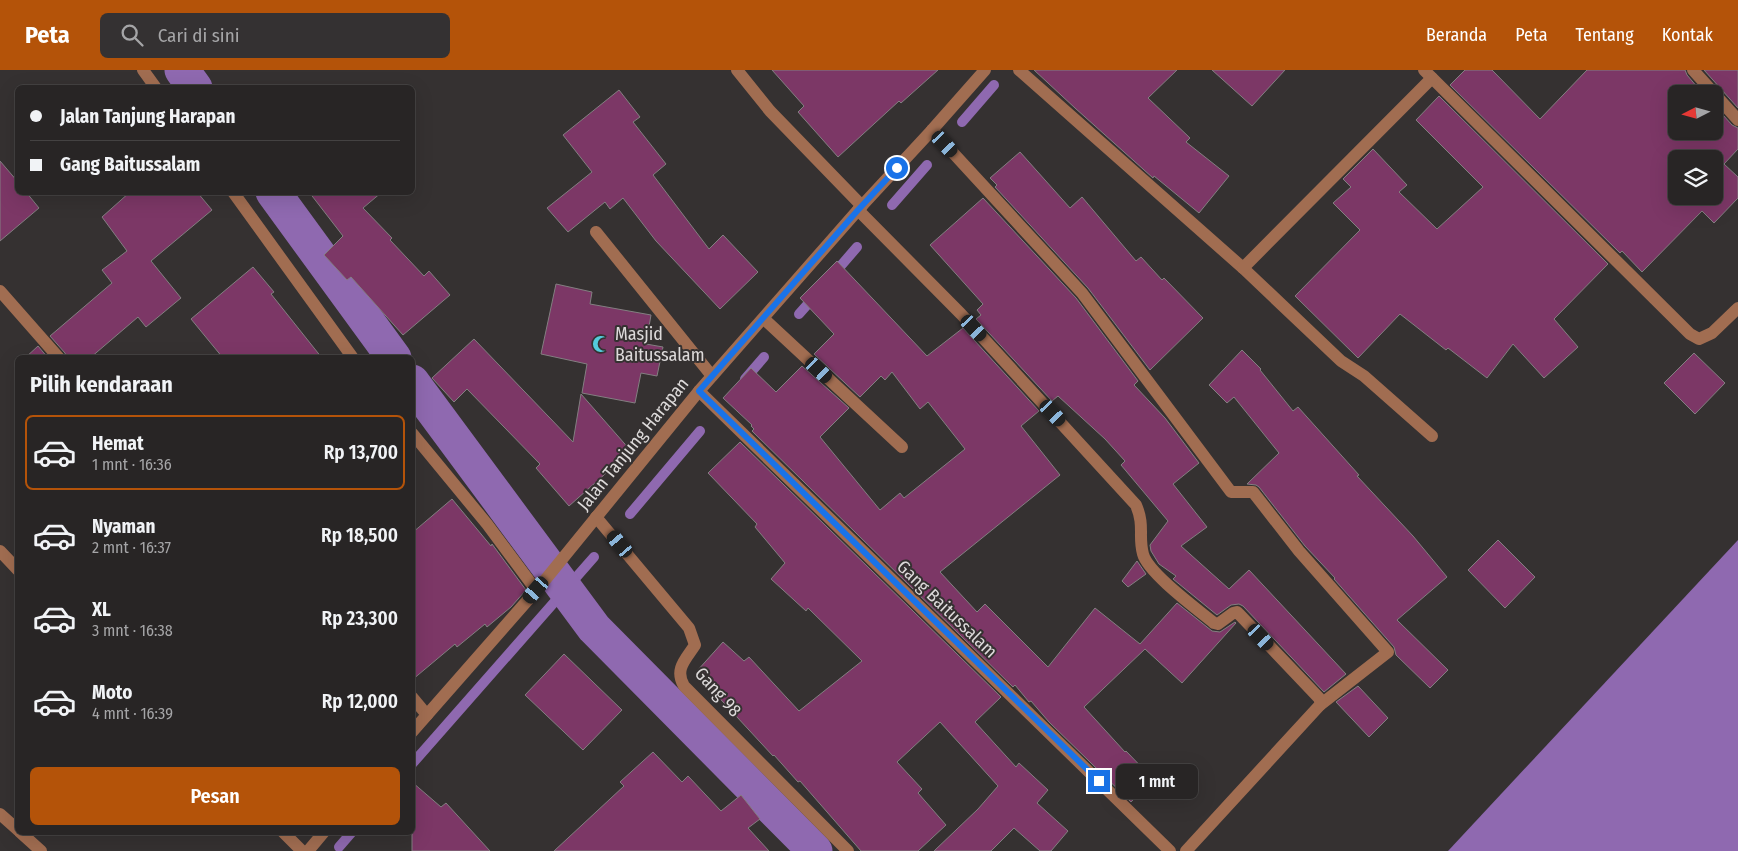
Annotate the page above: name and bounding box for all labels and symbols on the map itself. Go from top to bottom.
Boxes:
north arrow [1668,85,1722,140]
car [929,128,960,160]
route start [886,157,908,179]
car [958,312,989,344]
place label: Masjid Baitussalam [615,323,705,366]
mosque icon: Masjid Baitussalam [591,334,611,354]
car [802,354,835,386]
street label: Jalan Tanjung Harapan [573,373,693,515]
car [1037,397,1068,429]
car [604,528,635,560]
street label: Gang Baitussalam [892,556,1002,662]
car [520,574,551,606]
car [1245,621,1276,653]
street label: Gang 98 [690,663,746,721]
callout: 1 mnt [1116,764,1199,798]
route end [1088,770,1110,792]

